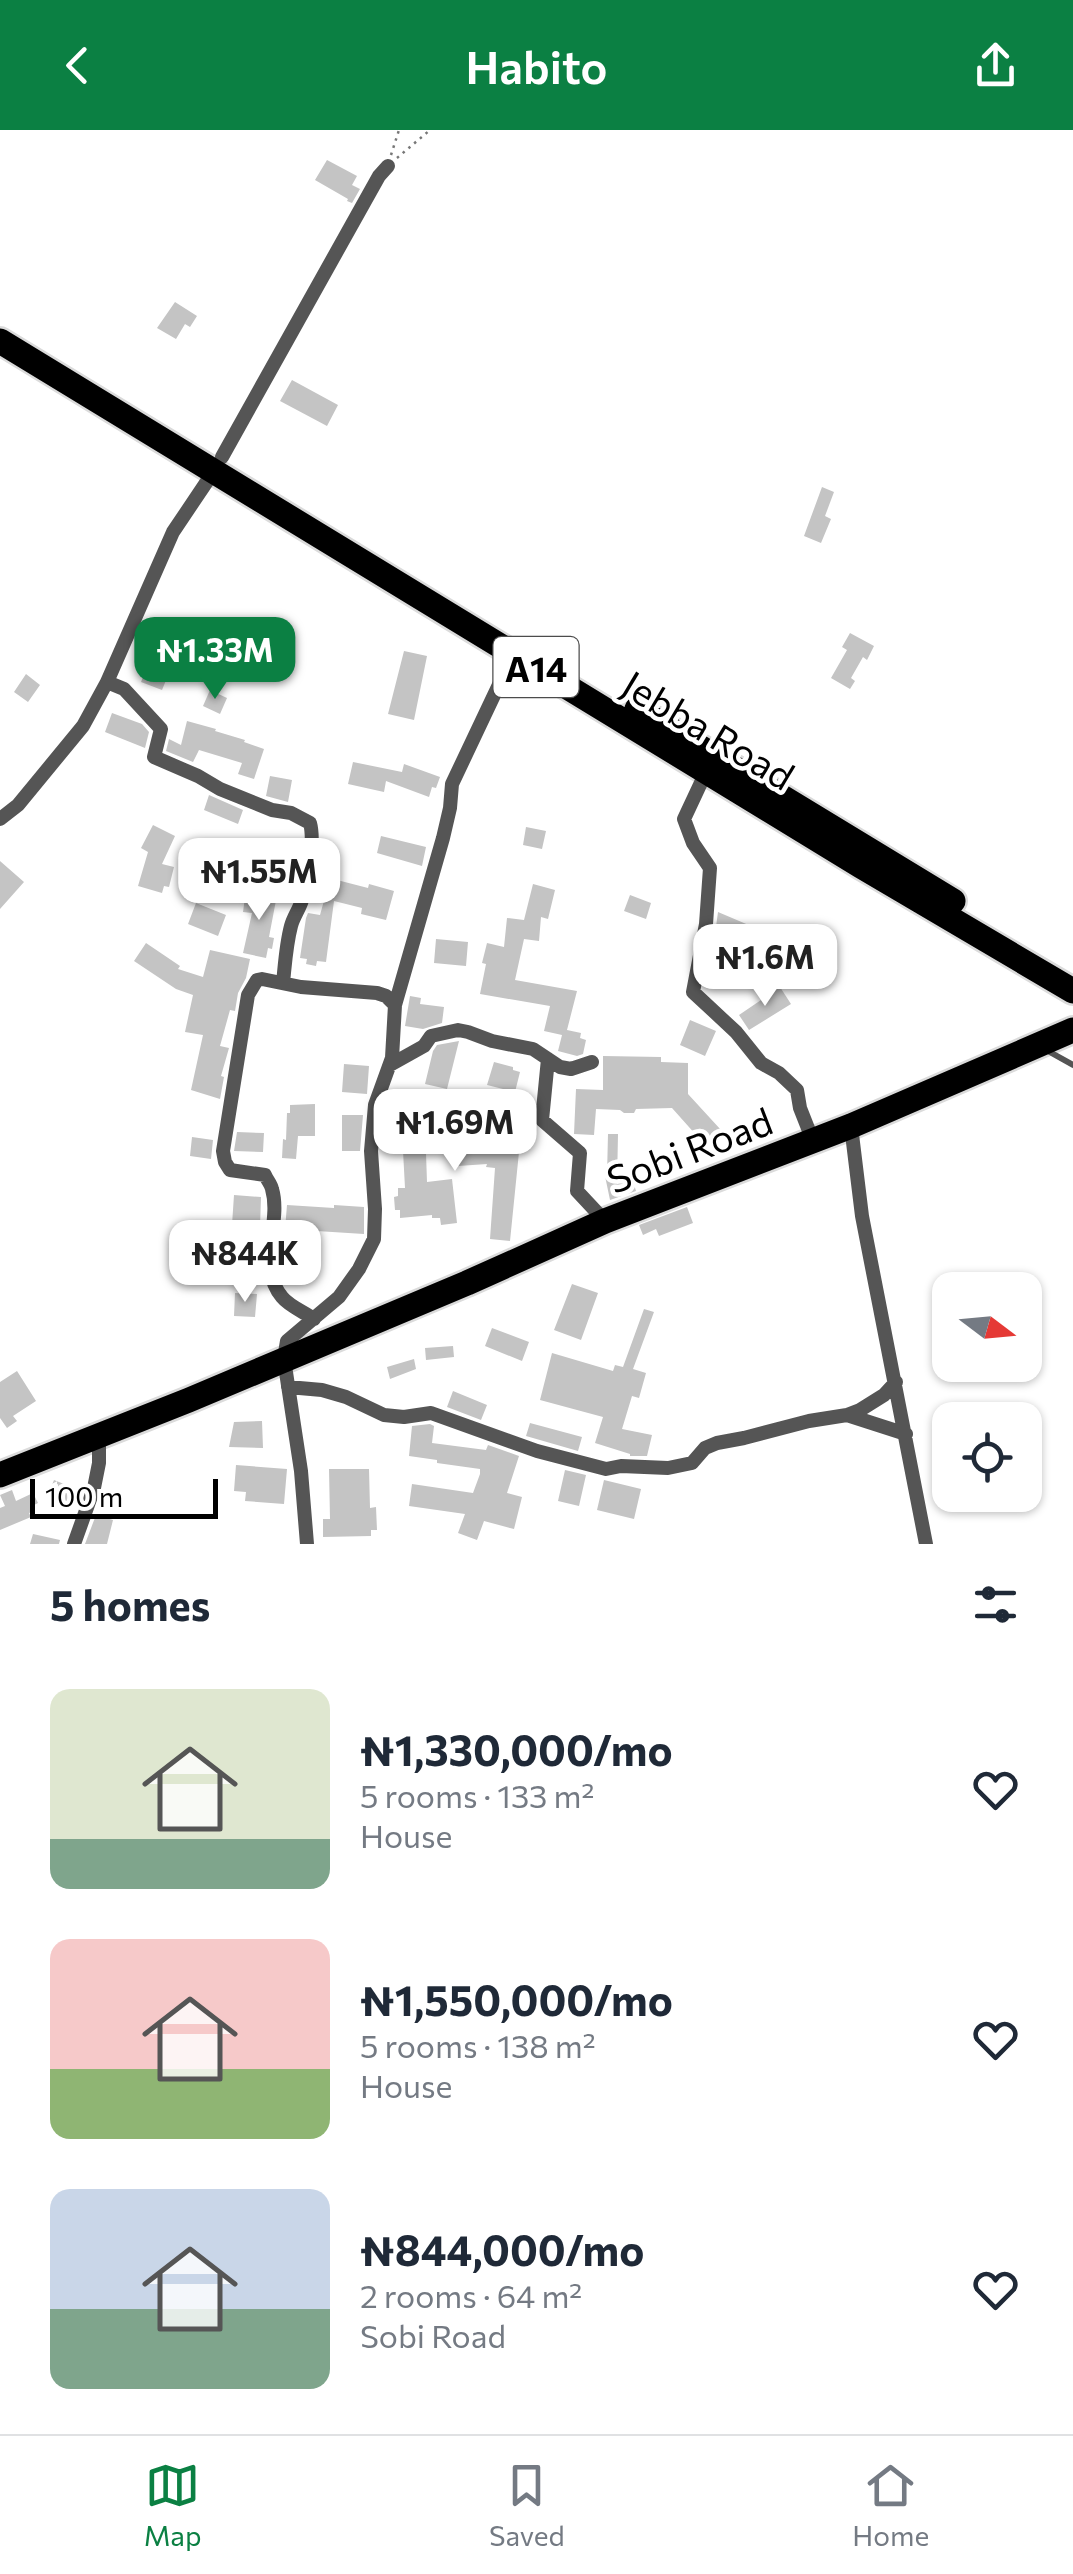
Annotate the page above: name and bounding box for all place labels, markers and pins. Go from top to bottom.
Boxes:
pin: ₦1.33M [134,617,296,702]
pin: ₦1.55M [178,838,340,923]
pin: ₦1.6M [695,924,835,1009]
pin: ₦1.69M [374,1089,536,1174]
pin: ₦844K [175,1220,315,1305]

